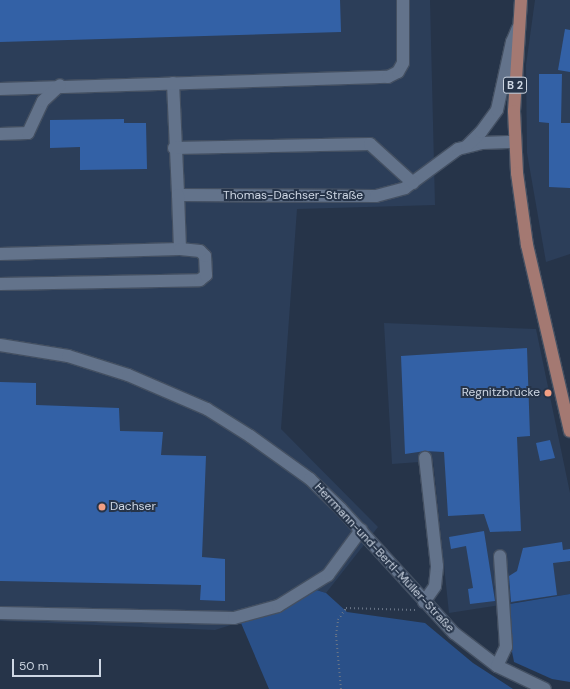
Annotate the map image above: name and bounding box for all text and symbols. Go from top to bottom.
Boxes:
road number: B 2 [503,76,527,94]
street label: Thomas-Dachser-Straße [223,189,363,203]
place label: Regnitzbrücke [462,386,540,400]
marker: Regnitzbrücke [543,388,553,398]
street label: Herrmann-und-Bertl-Müller-Straße [311,480,457,636]
place label: Dachser [110,500,156,514]
marker: Dachser [97,502,107,512]
scale bar [14,651,103,677]
text: 50 m [19,658,48,674]

